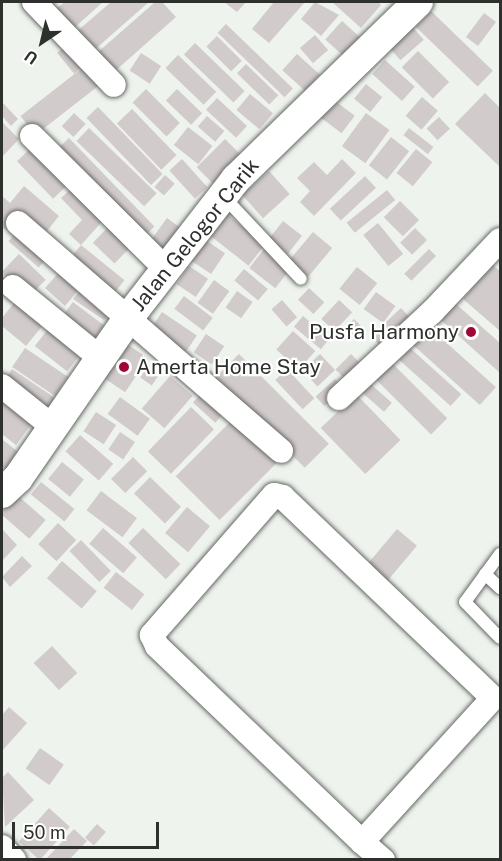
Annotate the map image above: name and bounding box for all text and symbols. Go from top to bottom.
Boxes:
north arrow [12,12,72,72]
text: U [21,46,42,68]
street label: Jalan Gelogor Carik [126,154,264,316]
place label: Pusfa Harmony [309,319,459,345]
marker: Pusfa Harmony [464,325,478,339]
place label: Amerta Home Stay [136,354,321,380]
marker: Amerta Home Stay [117,360,131,374]
scale bar [15,810,162,848]
text: 50 m [23,822,66,843]

